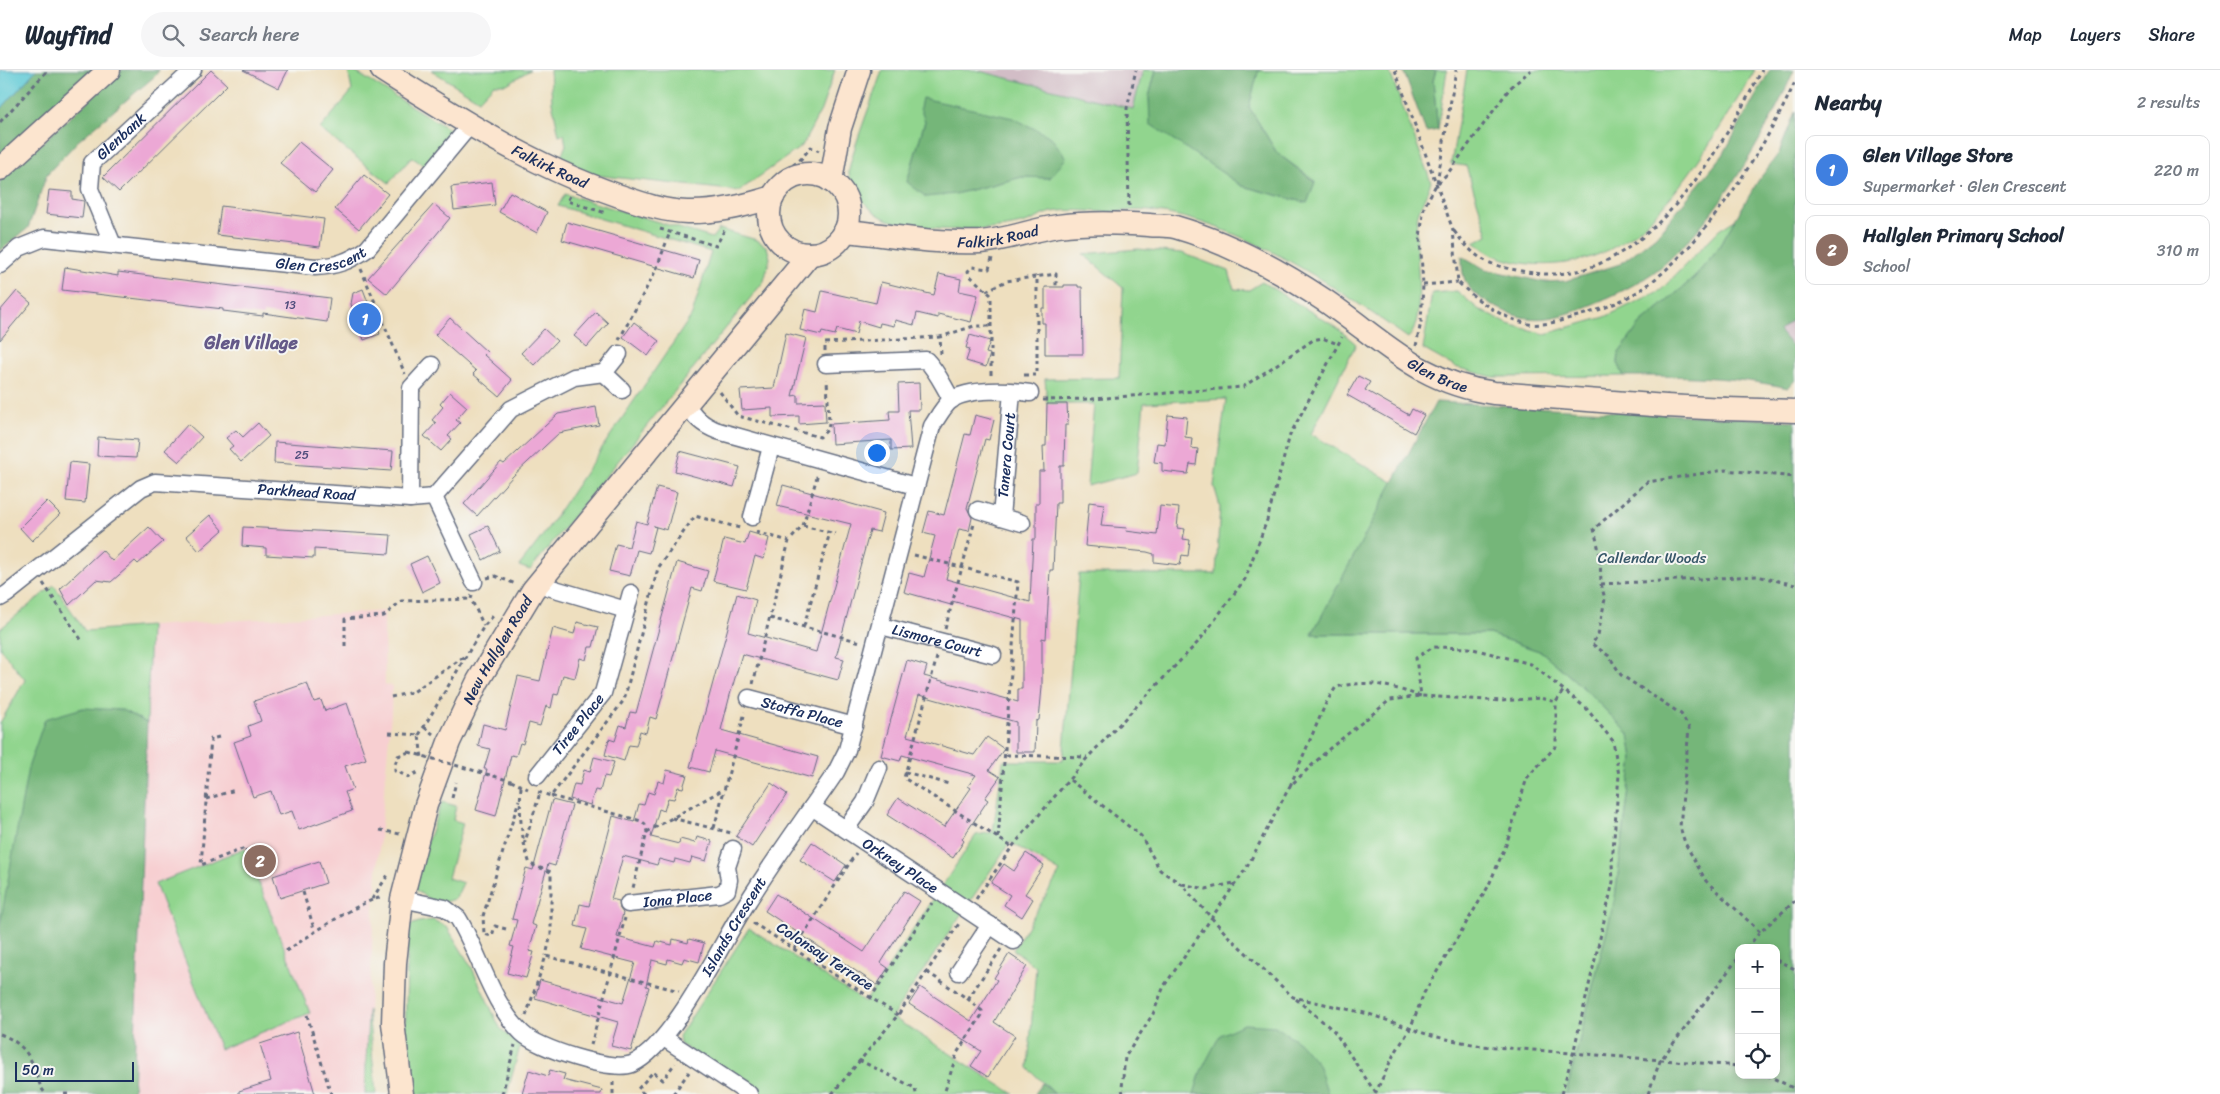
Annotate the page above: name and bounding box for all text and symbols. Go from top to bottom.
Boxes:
search box [141,12,491,57]
text: Wayfind [25,14,111,56]
text: Search here [199,18,299,51]
text: Map [2009,19,2042,51]
text: Layers [2070,19,2121,51]
text: Share [2149,19,2195,51]
icon: search [159,21,187,49]
text: Nearby [1815,84,1881,122]
text: 2 results [2137,88,2200,117]
street label: Glenbank [90,106,152,167]
street label: Falkirk Road [507,137,593,196]
text: Glen Village Store [1863,139,2013,172]
text: 1 [1829,156,1835,185]
text: 220 m [2154,156,2199,185]
text: Supermarket · Glen Crescent [1863,172,2067,201]
street label: Falkirk Road [957,217,1042,255]
text: Hallglen Primary School [1863,219,2064,252]
text: 2 [1827,236,1837,265]
text: 310 m [2157,236,2199,265]
street label: Glen Crescent [274,239,372,280]
text: School [1863,252,1910,281]
house number: 13 [284,294,296,316]
pin: 1 [349,300,381,338]
district label: Glen Village [203,327,298,359]
street label: Glen Brae [1402,351,1471,400]
street label: Tanera Court [990,411,1023,499]
your location [864,440,890,466]
house number: 25 [295,444,309,466]
street label: Parkhead Road [257,476,357,508]
park label: Callendar Woods [1598,545,1706,571]
street label: New Hallglen Road [456,590,540,709]
street label: Lismore Court [889,616,985,665]
street label: Tiree Place [545,687,611,761]
street label: Staffa Place [758,689,846,736]
street label: Orkney Place [857,831,944,901]
pin: 2 [244,842,276,880]
street label: Islands Crescent [694,871,774,982]
street label: Iona Place [641,882,714,915]
street label: Colonsay Terrace [771,915,879,997]
map controls [1735,944,1780,1079]
button: + [1735,944,1780,989]
button: − [1735,989,1780,1034]
button: locate [1735,1034,1780,1079]
text: 50 m [22,1058,54,1083]
scale bar [15,1059,134,1082]

